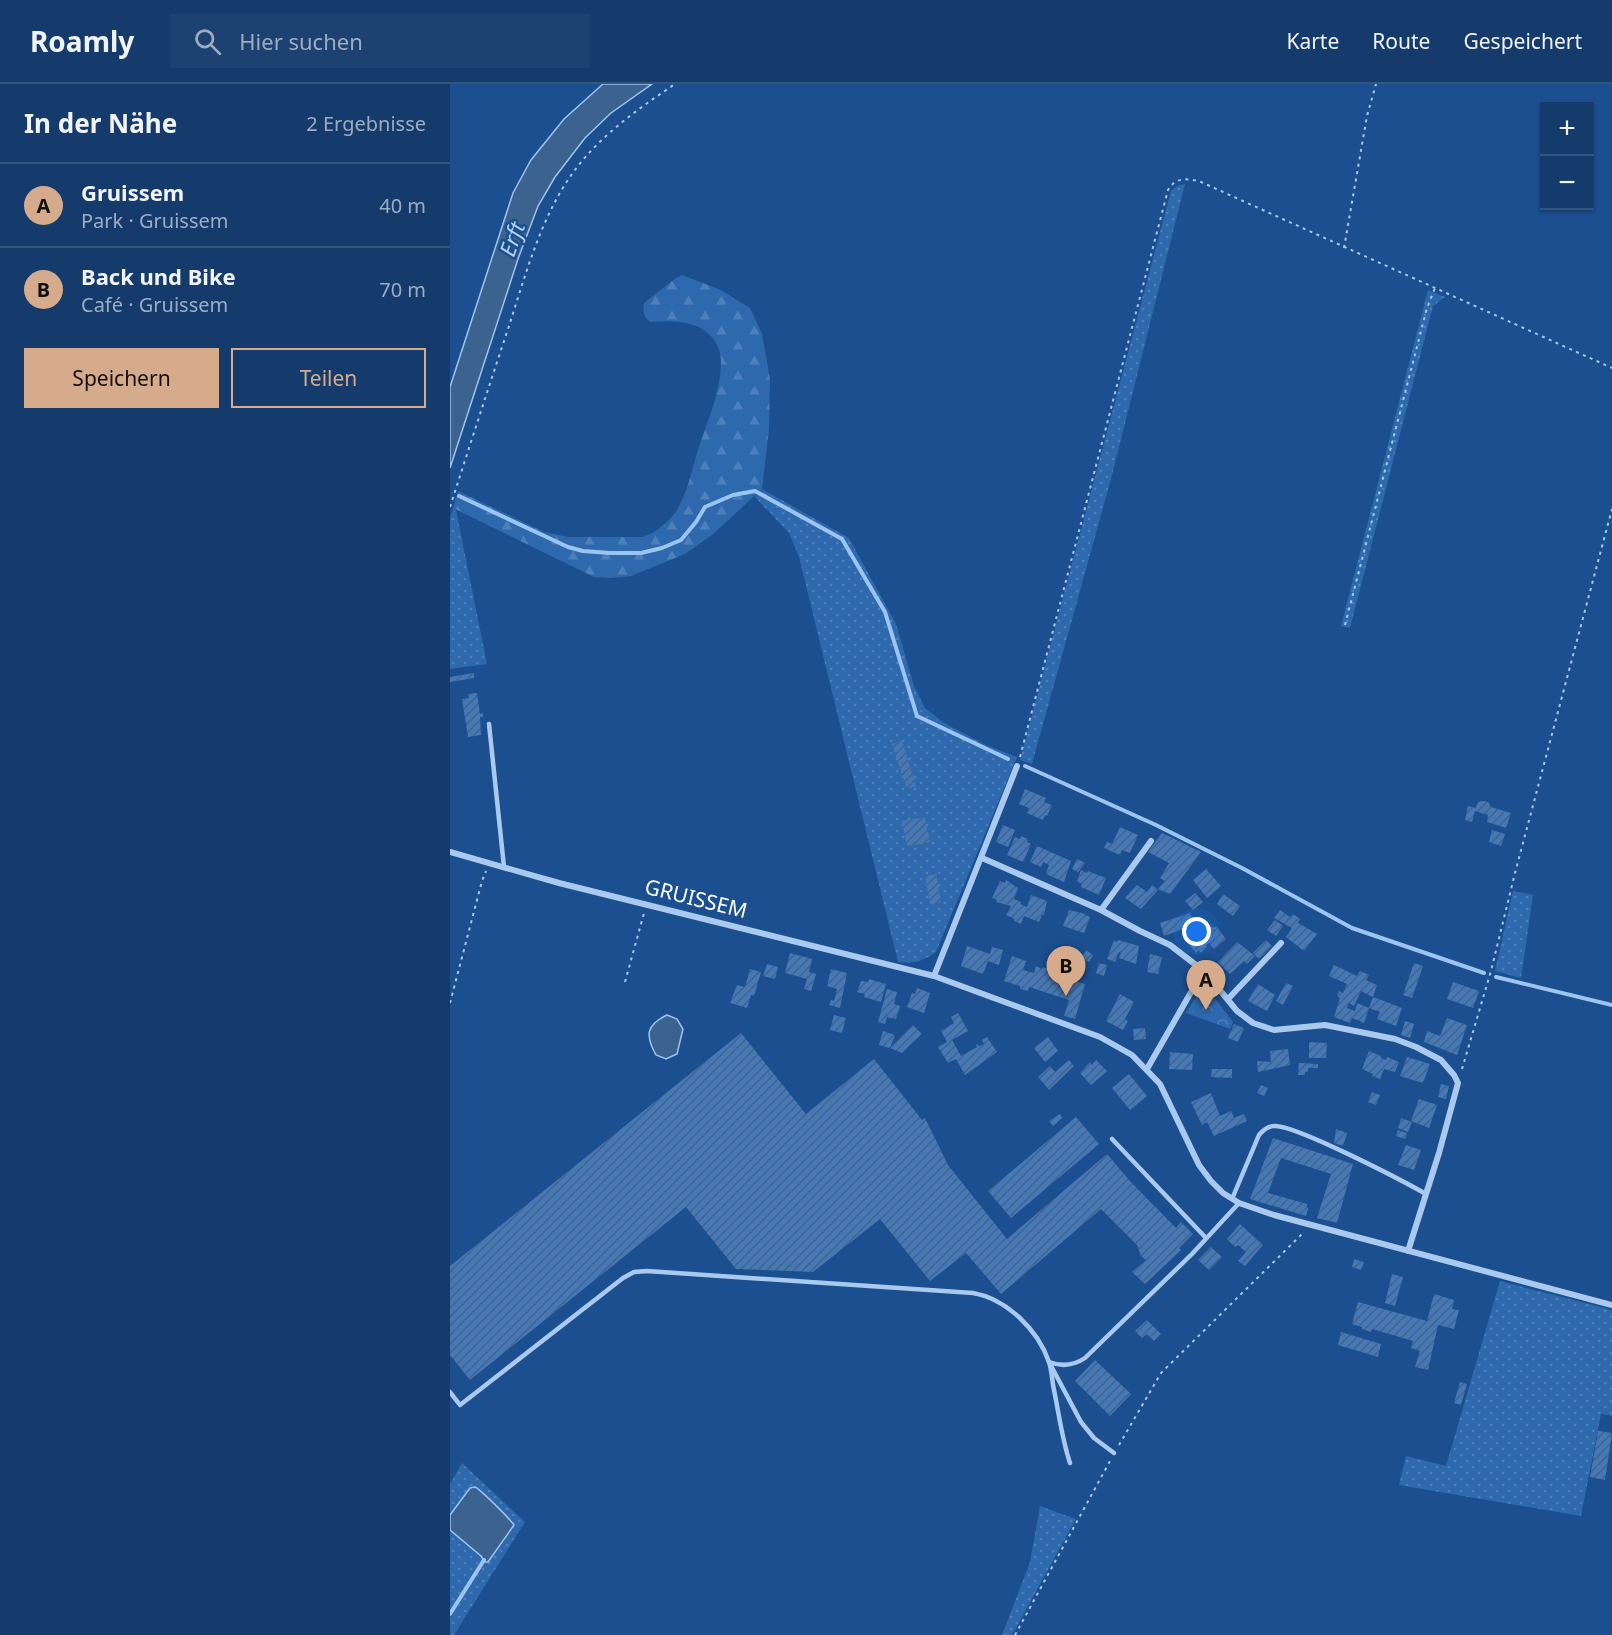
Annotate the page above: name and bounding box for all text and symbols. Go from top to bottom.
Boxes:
search box [170,14,590,68]
text: Roamly [30,22,134,60]
icon: search [191,25,224,58]
text: Hier suchen [239,26,363,56]
text: Karte [1286,27,1339,55]
text: Route [1372,27,1430,55]
text: Gespeichert [1463,27,1582,55]
map controls [1540,102,1594,210]
button: + [1540,102,1594,156]
text: In der Nähe [24,105,177,141]
text: 2 Ergebnisse [306,110,426,137]
button: − [1540,156,1594,210]
text: Gruissem [81,177,184,207]
text: A [37,192,50,219]
text: 40 m [379,192,426,219]
text: Park · Gruissem [81,207,229,234]
water label: Erft [491,216,532,260]
text: Back und Bike [81,261,236,291]
text: B [37,276,50,303]
text: 70 m [379,276,426,303]
text: Café · Gruissem [81,291,228,318]
button: Speichern [24,348,219,408]
button: Teilen [231,348,426,408]
street label: GRUISSEM [642,872,750,924]
your location [1182,917,1211,946]
pin: B [1046,946,1086,996]
pin: A [1186,960,1226,1010]

